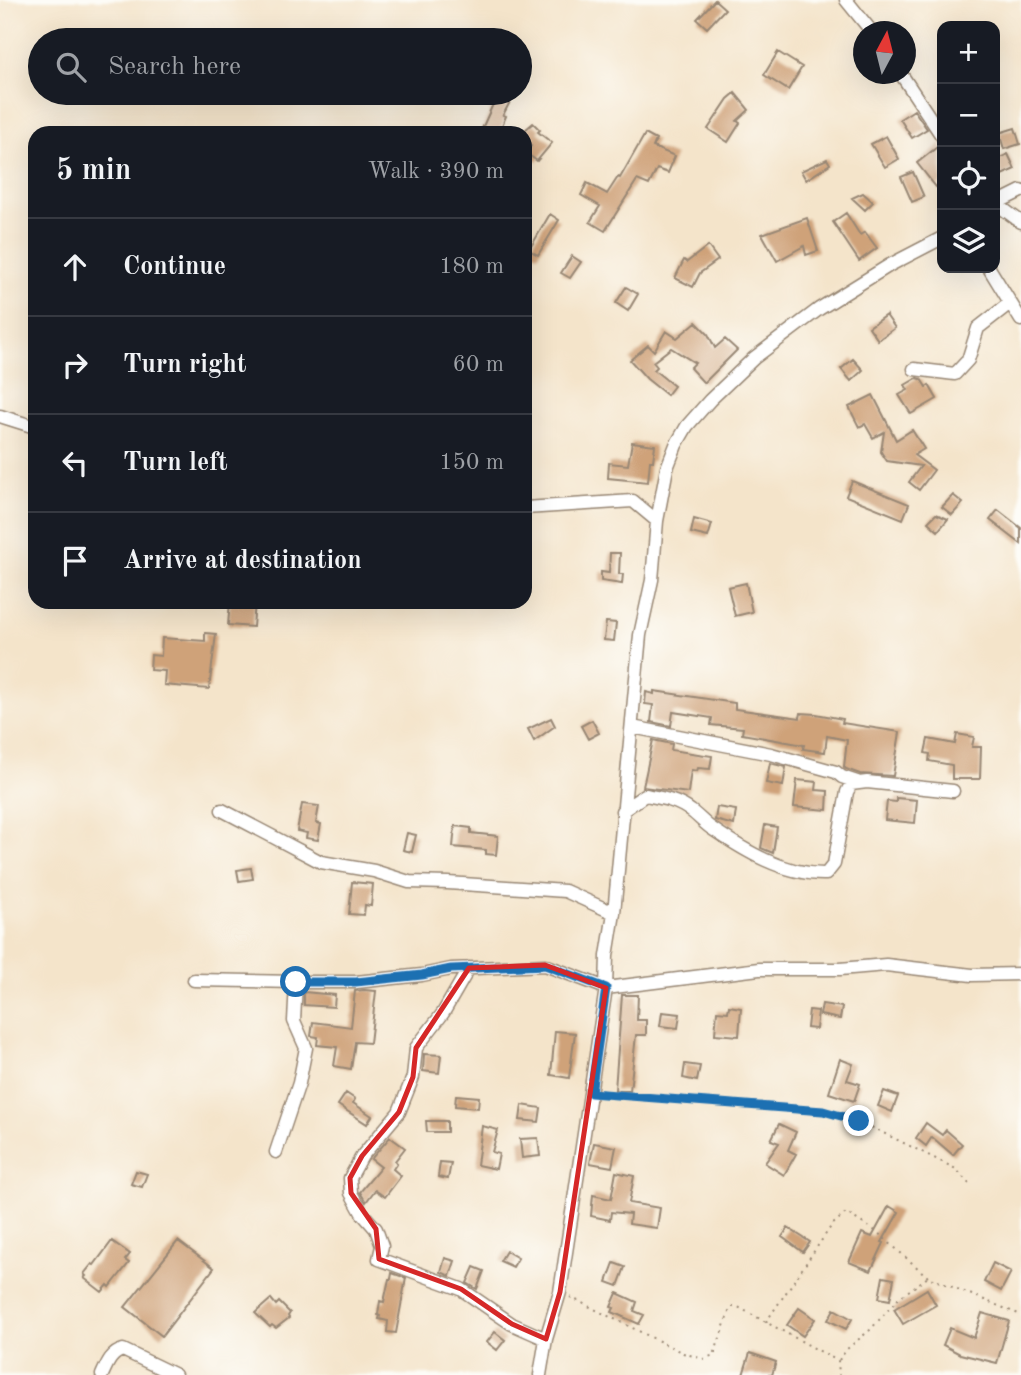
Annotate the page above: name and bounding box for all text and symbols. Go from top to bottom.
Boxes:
north arrow [853,21,916,84]
map controls [937,21,1000,273]
button: + [937,21,1000,84]
search box [28,28,532,105]
icon: search [52,48,90,86]
text: Search here [108,54,241,80]
button: − [937,84,1000,147]
button: locate [937,147,1000,210]
text: 5 min [56,156,131,186]
text: Walk · 390 m [368,160,504,183]
button: layers [937,210,1000,273]
icon: ahead [56,248,94,286]
text: Continue [123,254,226,280]
text: 180 m [439,255,504,278]
icon: right [56,346,94,384]
text: Turn right [123,352,246,378]
text: 60 m [453,353,504,376]
icon: left [56,444,94,482]
text: Turn left [123,450,228,476]
text: 150 m [439,451,504,474]
icon: arrive [56,542,94,580]
text: Arrive at destination [123,548,362,574]
route start [280,966,311,997]
route end [843,1105,874,1136]

